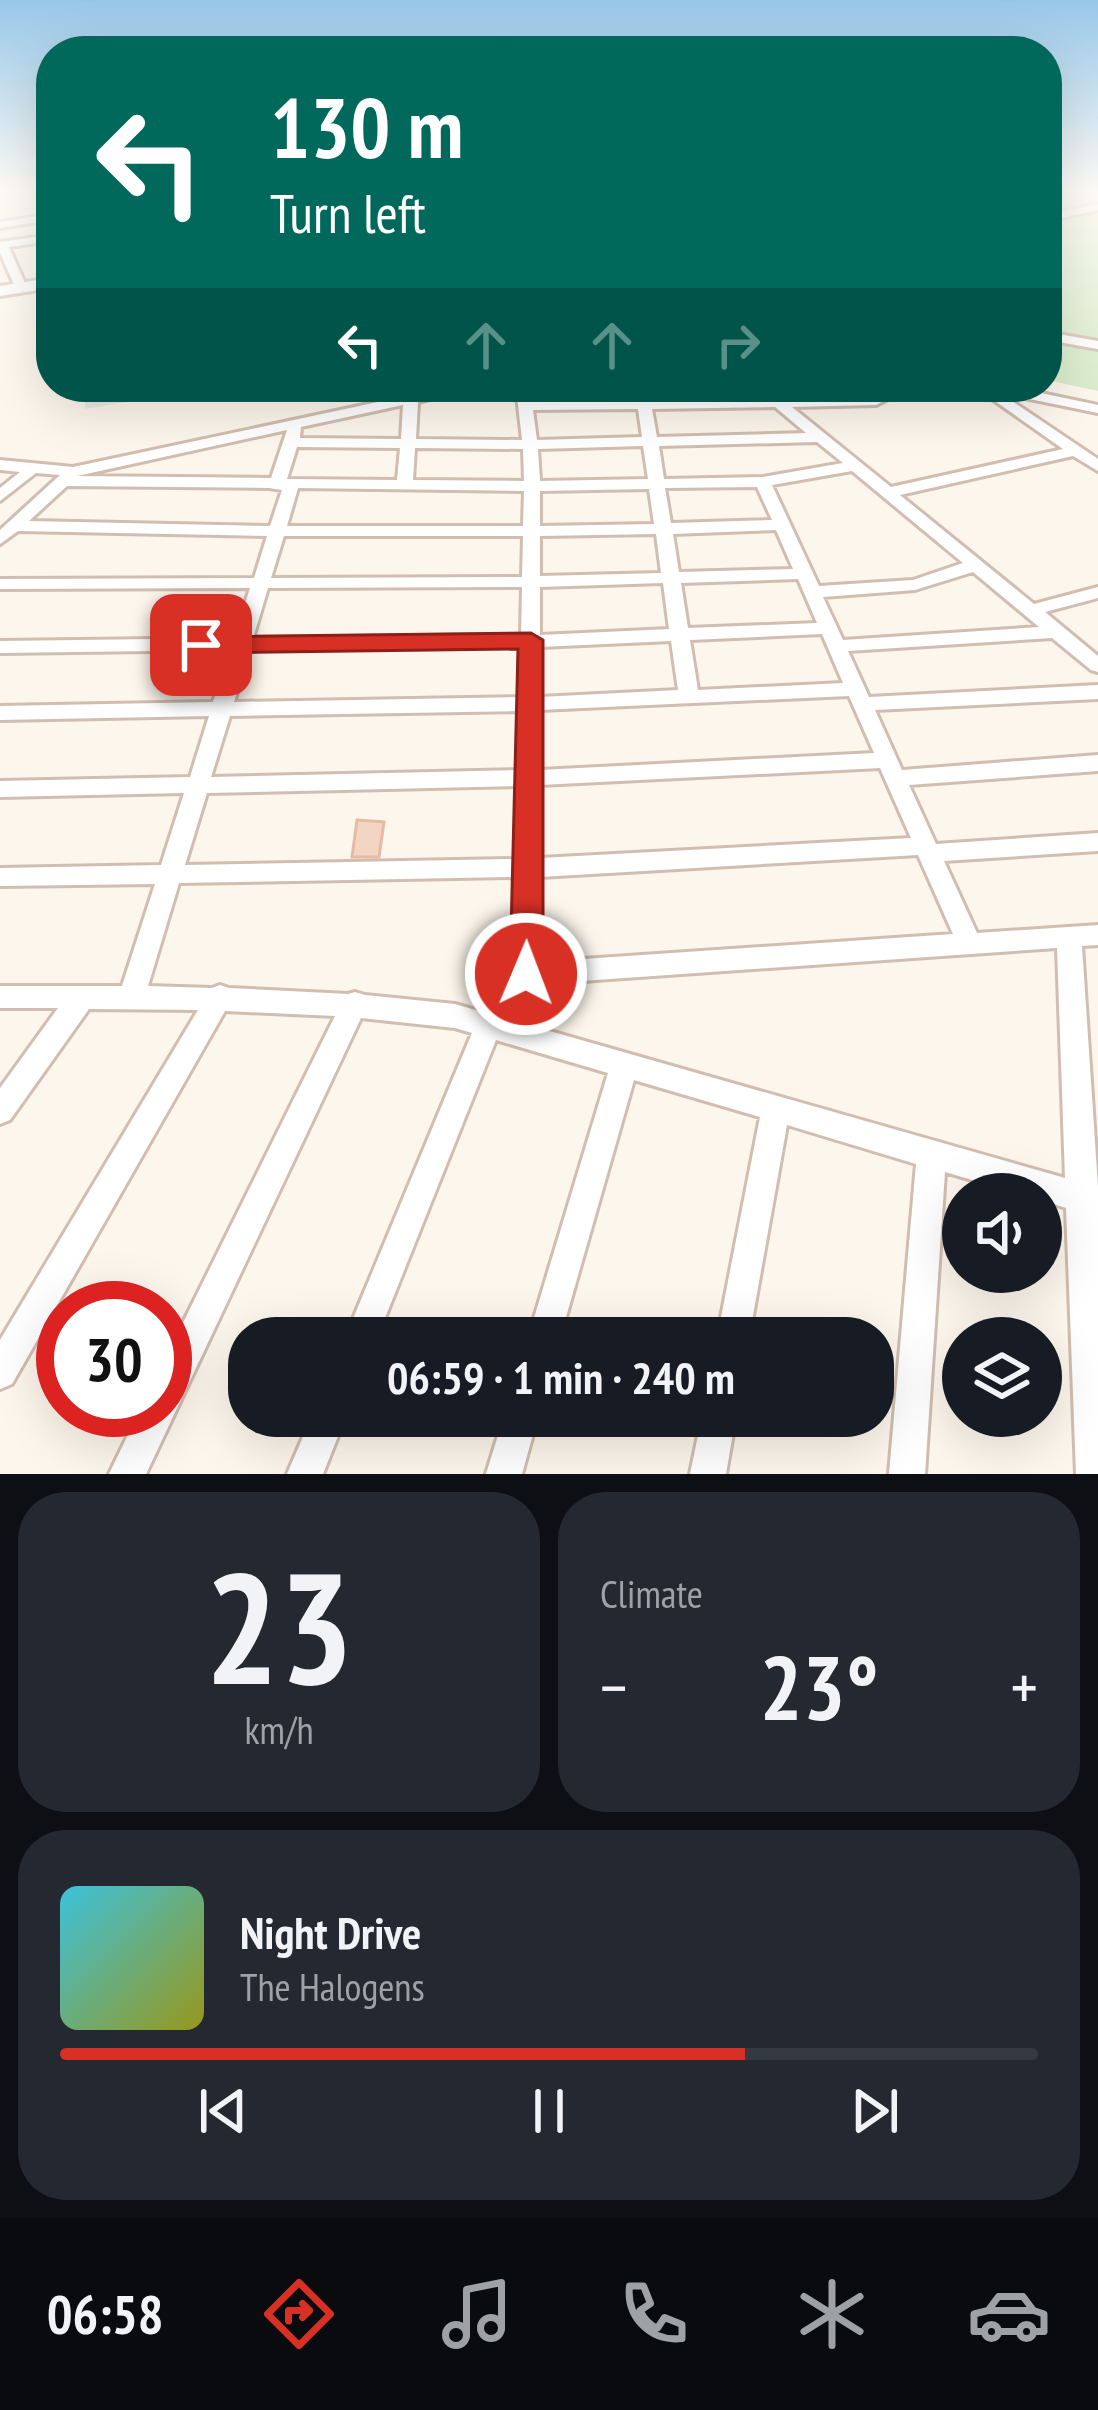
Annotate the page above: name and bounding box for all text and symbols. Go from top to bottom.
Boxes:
text: 130 m [270,72,463,181]
icon: left [72,84,228,240]
text: Turn left [270,178,426,248]
icon: left [327,312,393,378]
icon: ahead [453,312,519,378]
icon: ahead [579,312,645,378]
icon: right [705,312,771,378]
pin [150,594,252,696]
icon: arrive [168,612,234,678]
position arrow [463,911,589,1037]
map controls [942,1173,1062,1437]
button: sound [942,1173,1062,1293]
speed limit sign: 30 [36,1281,192,1437]
button: layers [942,1317,1062,1437]
text: 06:59 · 1 min · 240 m [387,1348,735,1406]
text: 23 [204,1525,354,1727]
text: Climate [600,1568,703,1619]
text: 23° [760,1628,878,1745]
text: − [600,1644,627,1729]
text: + [1011,1644,1038,1729]
text: km/h [244,1704,314,1755]
text: Night Drive [240,1903,421,1961]
text: The Halogens [240,1961,425,2012]
icon: previous [190,2078,256,2144]
icon: pause [516,2078,582,2144]
icon: next [842,2078,908,2144]
icon: directions [257,2272,341,2356]
icon: music [435,2272,519,2356]
icon: phone [612,2272,696,2356]
icon: climate [790,2272,874,2356]
icon: car [967,2272,1051,2356]
text: 06:58 [47,2279,164,2349]

